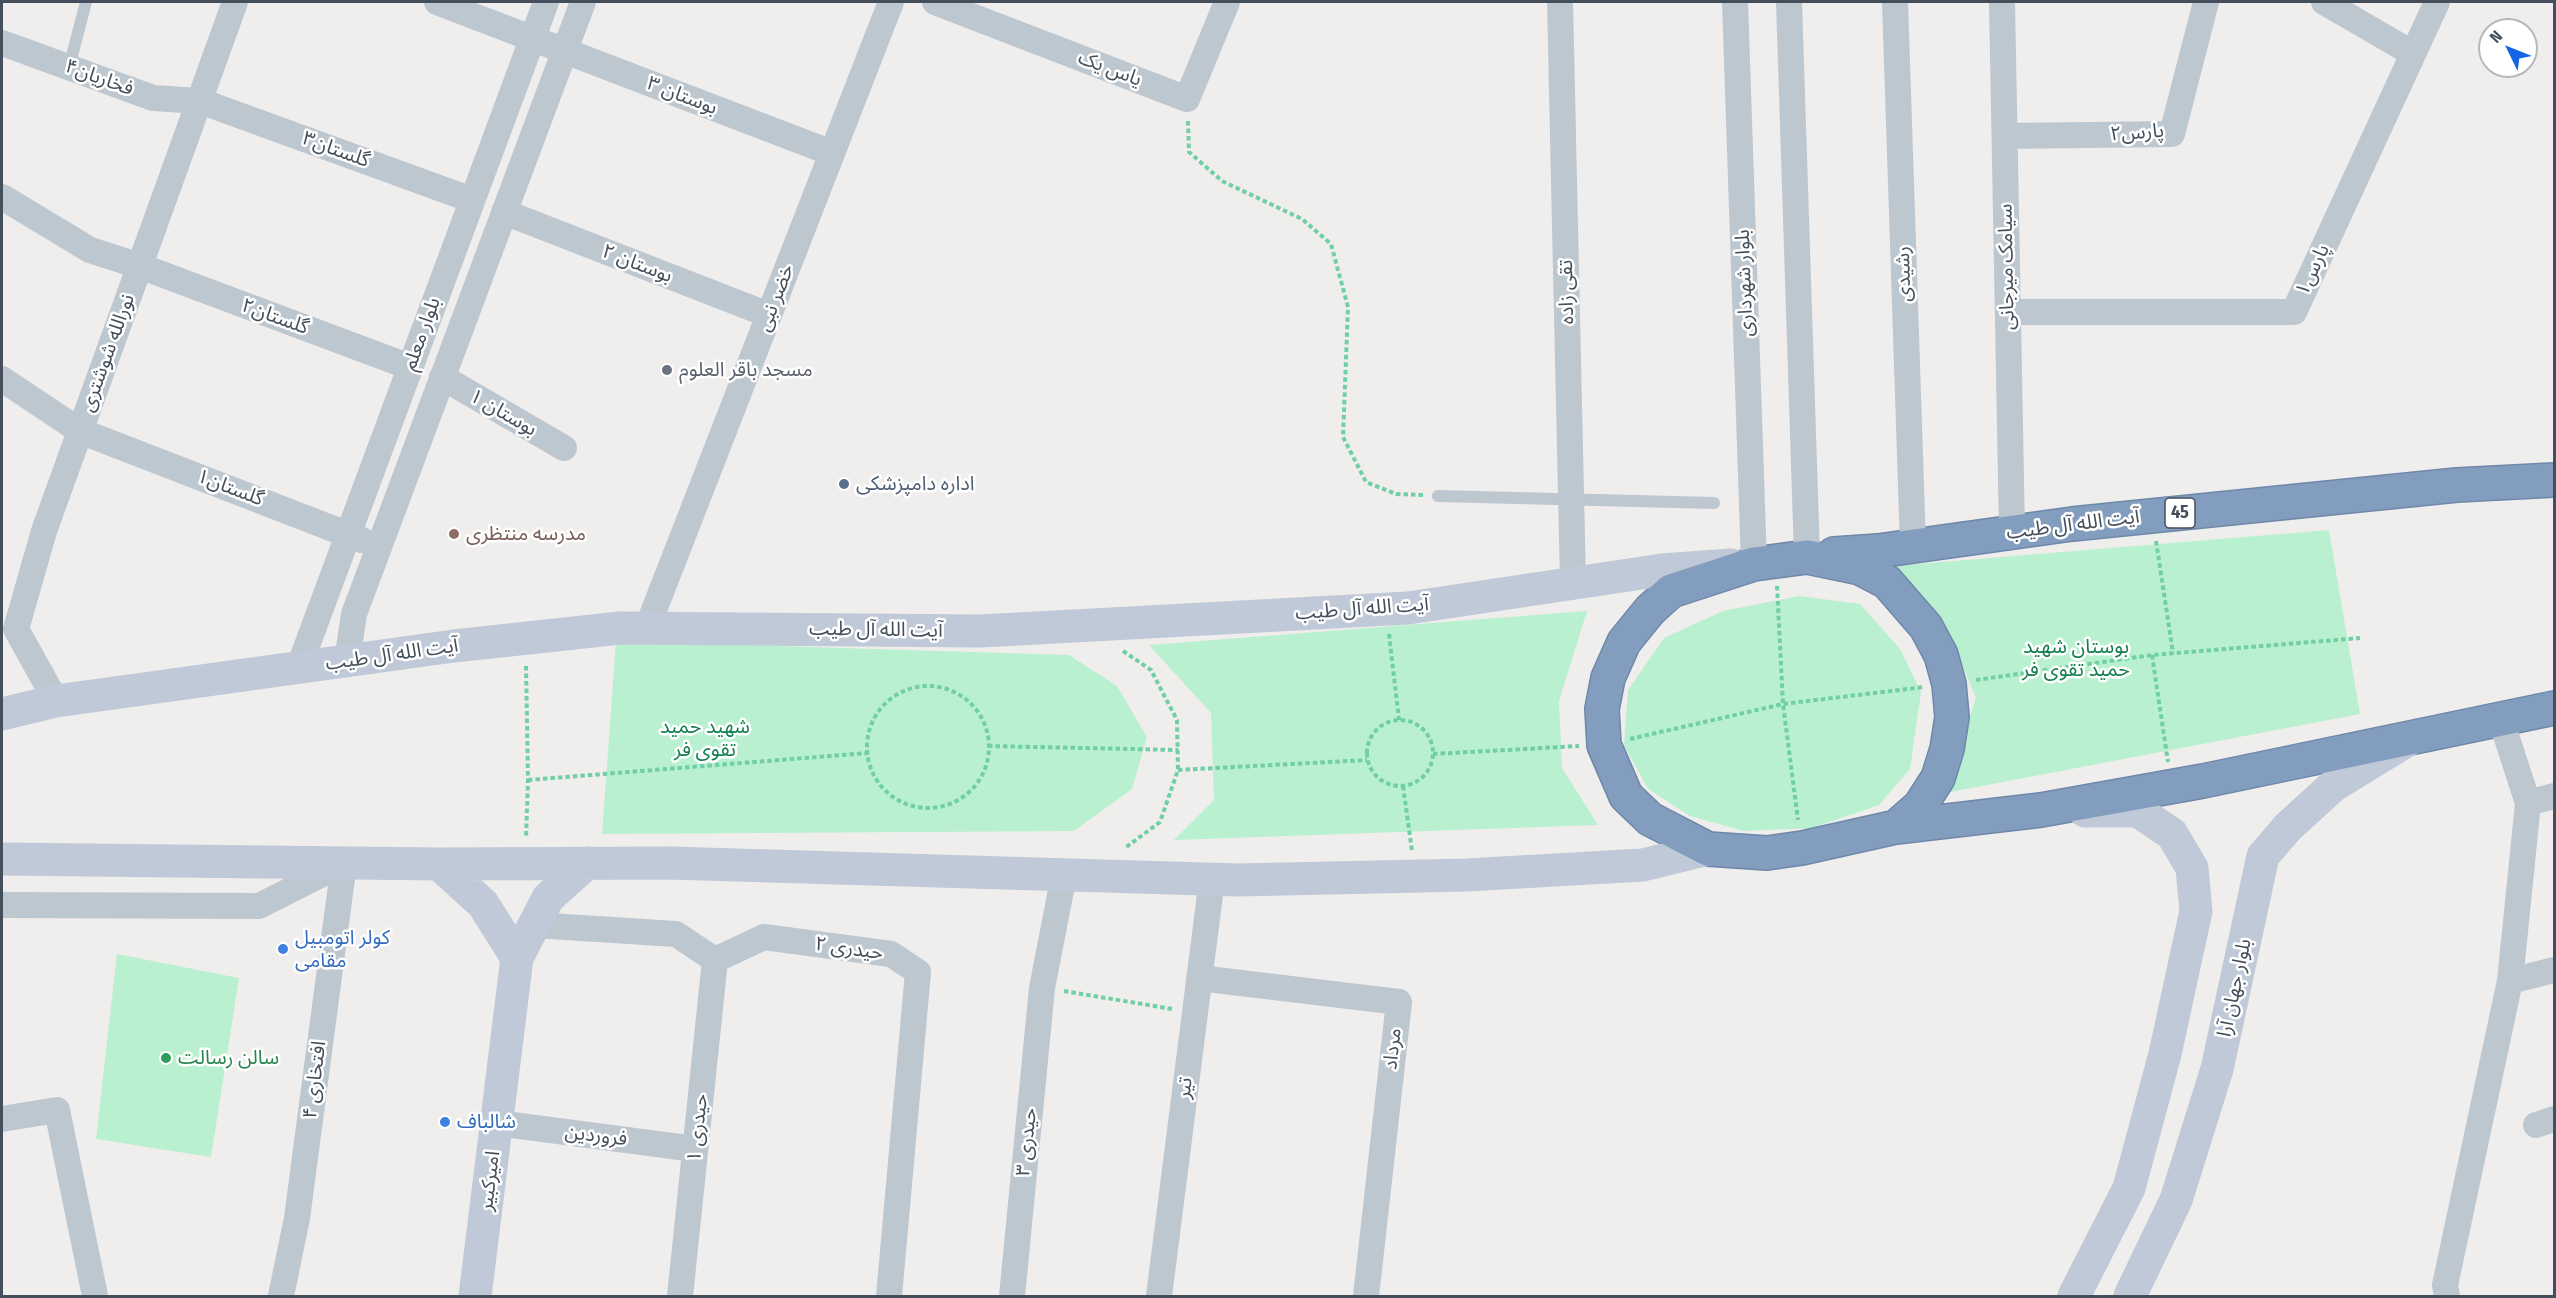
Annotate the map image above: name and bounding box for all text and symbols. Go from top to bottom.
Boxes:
north arrow [2478,18,2538,78]
text: N [2486,27,2506,47]
street label: یاس یک [1075,46,1145,92]
street label: فخاریان۴ [61,55,137,101]
street label: بوستان ۳ [643,72,721,120]
street label: پارس۲ [2109,119,2165,147]
street label: گلستان۳ [299,127,373,173]
street label: سیامک میرجانی [1994,204,2020,330]
street label: بلوار شهرداری [1731,229,1759,337]
street label: بوستان ۲ [598,240,676,288]
street label: پارس۱ [2291,240,2335,300]
street label: رشیدی [1891,246,1917,302]
street label: تقی زاده [1554,260,1580,324]
street label: خضر نبی [752,261,800,335]
street label: نورالله شوشتری [76,291,140,415]
street label: گلستان۲ [238,294,312,340]
street label: بلوار معلم [398,294,446,374]
place label: مسجد باقر العلوم [679,358,813,382]
marker: مسجد باقر العلوم [660,363,674,377]
street label: بوستان ۱ [465,384,541,442]
street label: گلستان۱ [193,464,267,512]
place label: اداره دامپزشکی [856,472,975,496]
marker: اداره دامپزشکی [837,477,851,491]
road number: 45 [2165,498,2195,528]
street label: آیت الله آل طیب [2005,505,2141,545]
place label: مدرسه منتظری [466,522,586,546]
marker: مدرسه منتظری [447,527,461,541]
street label: آیت الله آل طیب [1294,592,1430,626]
street label: آیت الله آل طیب [809,617,943,643]
street label: آیت الله آل طیب [324,634,460,676]
park label: بوستان شهید حمید تقوی فر [2022,635,2130,682]
park label: شهید حمید تقوی فر [660,715,750,762]
place label: کولر اتومبیل مقامی [295,926,390,973]
street label: حیدری ۲ [813,932,885,966]
street label: بلوار جهان آرا [2213,937,2257,1039]
marker: کولر اتومبیل مقامی [276,942,290,956]
street label: مرداد [1379,1027,1407,1071]
street label: افتخاری ۴ [298,1040,332,1120]
place label: سالن رسالت [178,1046,279,1070]
marker: سالن رسالت [159,1051,173,1065]
street label: تیر [1172,1076,1198,1100]
street label: حیدری ۱ [682,1093,714,1163]
street label: حیدری ۳ [1011,1107,1043,1177]
place label: شالباف [457,1110,516,1134]
marker: شالباف [438,1115,452,1129]
street label: فروردین [563,1120,629,1152]
street label: امیرکبیر [474,1150,506,1212]

